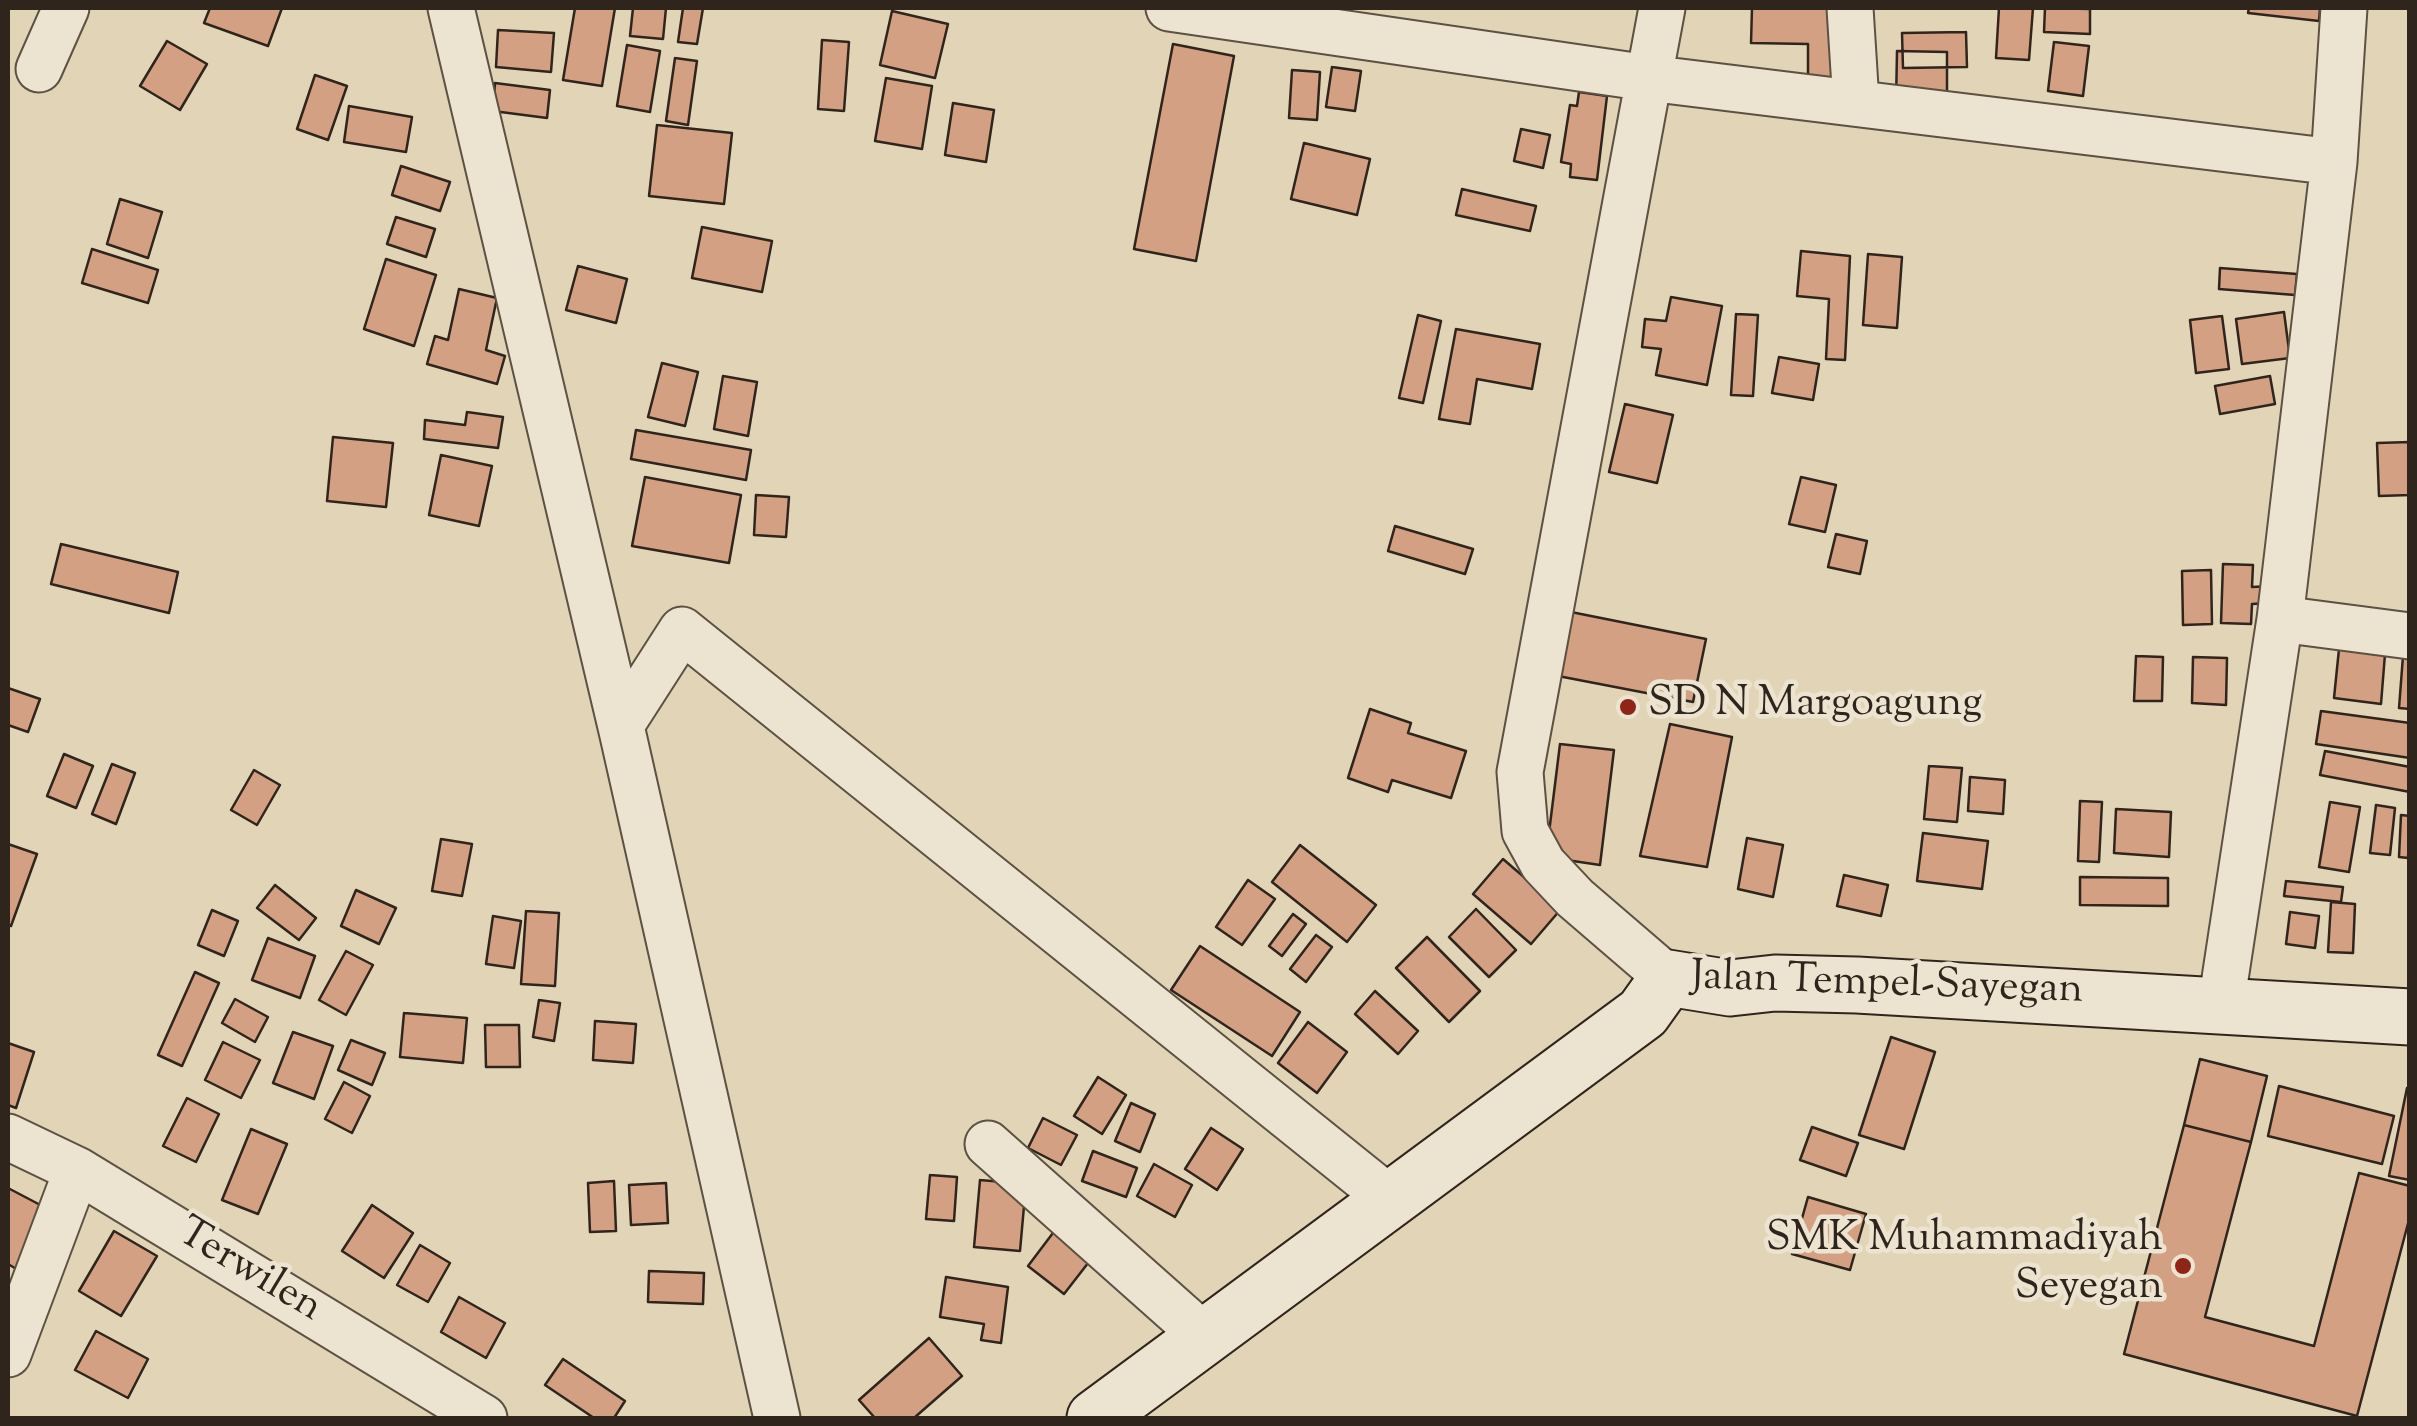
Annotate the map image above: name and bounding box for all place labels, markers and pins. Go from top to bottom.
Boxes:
place label: SD N Margoagung [1648,682,1982,732]
marker: SD N Margoagung [1617,696,1639,718]
place label: SMK Muhammadiyah Seyegan [1766,1217,2163,1316]
marker: SMK Muhammadiyah Seyegan [2172,1255,2194,1277]

